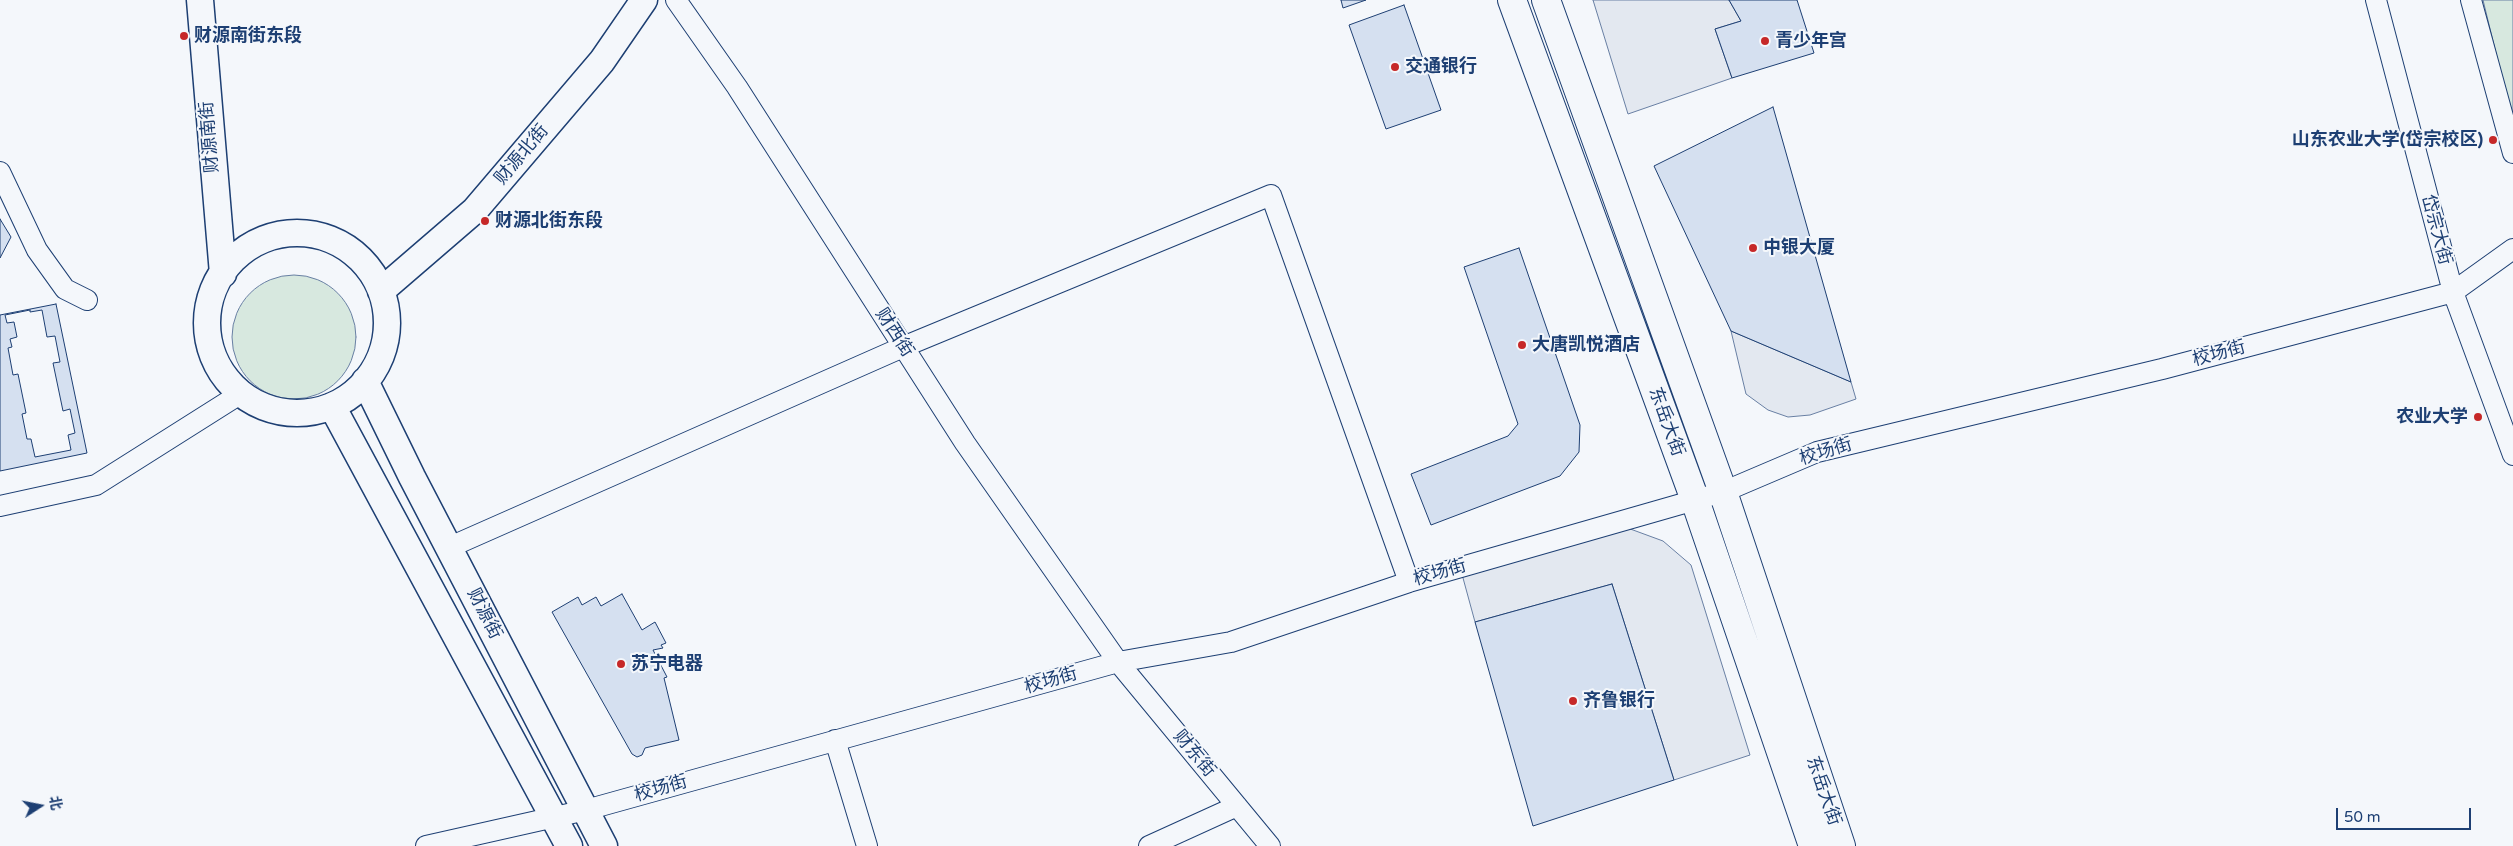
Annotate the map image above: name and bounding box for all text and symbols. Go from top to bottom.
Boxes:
place label: 财源南街东段 [194,25,302,47]
marker: 财源南街东段 [178,30,190,42]
place label: 青少年宫 [1775,30,1847,52]
marker: 青少年宫 [1759,35,1771,47]
place label: 交通银行 [1405,56,1477,78]
marker: 交通银行 [1389,61,1401,73]
street label: 财源南街 [196,100,224,174]
street label: 财源北街 [491,120,553,190]
place label: 山东农业大学(岱宗校区) [2292,129,2483,151]
marker: 山东农业大学(岱宗校区) [2487,134,2499,146]
street label: 岱宗大街 [2416,192,2456,268]
place label: 财源北街东段 [495,210,603,232]
marker: 财源北街东段 [479,215,491,227]
place label: 中银大厦 [1763,237,1835,259]
marker: 中银大厦 [1747,242,1759,254]
street label: 财西街 [870,304,918,362]
place label: 大唐凯悦酒店 [1532,334,1640,356]
street label: 校场街 [2190,337,2248,371]
marker: 大唐凯悦酒店 [1516,339,1528,351]
street label: 东岳大街 [1644,384,1688,460]
place label: 农业大学 [2396,406,2468,428]
marker: 农业大学 [2472,411,2484,423]
street label: 校场街 [1797,434,1855,470]
street label: 校场街 [1411,555,1469,591]
street label: 财源街 [462,585,506,643]
place label: 苏宁电器 [631,653,703,675]
marker: 苏宁电器 [615,658,627,670]
street label: 校场街 [1022,663,1080,699]
place label: 齐鲁银行 [1583,690,1655,712]
marker: 齐鲁银行 [1567,695,1579,707]
street label: 财东街 [1168,726,1220,782]
street label: 东岳大街 [1801,753,1845,829]
street label: 校场街 [632,771,690,807]
north arrow [15,781,65,831]
text: 北 [46,795,65,812]
scale bar [2338,798,2473,830]
text: 50 m [2344,808,2381,826]

